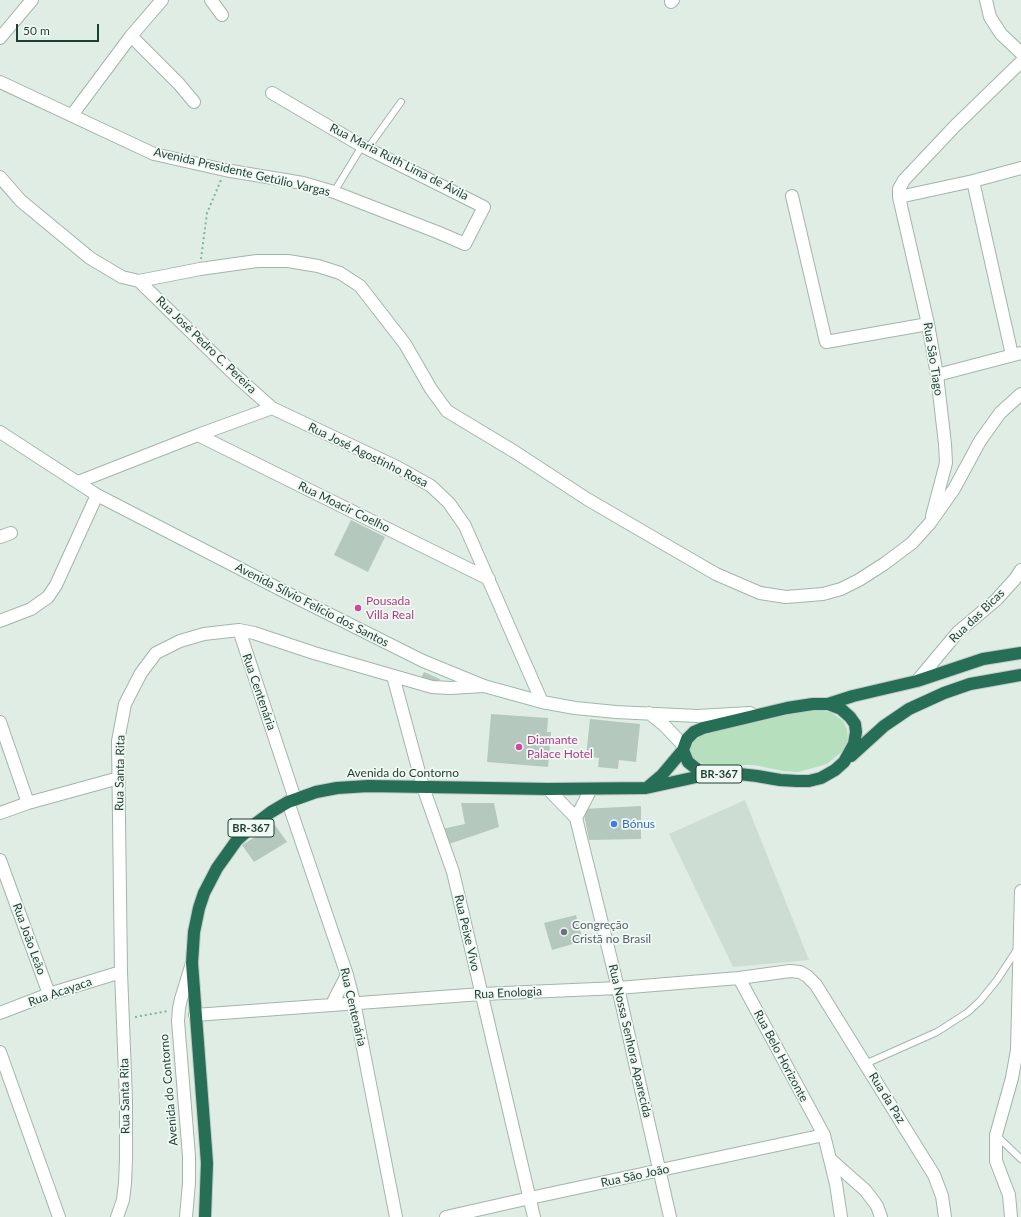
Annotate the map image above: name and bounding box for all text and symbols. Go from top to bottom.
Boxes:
scale bar [18,16,101,42]
text: 50 m [23,23,50,38]
street label: Rua Maria Ruth Lima de Ávila [327,121,471,203]
street label: Avenida Presidente Getúlio Vargas [152,145,332,199]
street label: Rua José Pedro C. Pereira [153,293,259,397]
street label: Rua São Tiago [920,321,946,397]
street label: Rua José Agostinho Rosa [306,420,430,490]
street label: Rua Moacir Coelho [296,479,392,535]
street label: Avenida Sílvio Felício dos Santos [233,560,391,650]
street label: Rua das Bicas [946,586,1008,646]
place label: Pousada Villa Real [366,594,414,622]
marker: Pousada Villa Real [353,603,363,613]
street label: Rua Centenária [239,652,279,732]
place label: Diamante Palace Hotel [527,733,593,761]
street label: Rua Santa Rita [112,735,128,811]
marker: Diamante Palace Hotel [514,742,524,752]
road number: BR-367 [696,765,742,783]
street label: Avenida do Contorno [347,766,459,780]
place label: Bónus [622,817,655,831]
road number: BR-367 [228,819,274,837]
marker: Bónus [609,819,619,829]
street label: Rua Peixe Vivo [451,893,483,973]
street label: Rua João Leão [9,901,49,977]
place label: Congreção Cristã no Brasil [572,918,651,946]
marker: Congreção Cristã no Brasil [559,927,569,937]
street label: Rua Nossa Senhora Aparecida [605,963,655,1119]
street label: Rua Centenária [337,966,369,1048]
street label: Rua Acayaca [26,974,94,1010]
street label: Rua Enologia [474,984,542,1002]
street label: Rua Belo Horizonte [751,1008,811,1104]
street label: Avenida do Contorno [157,1033,181,1147]
street label: Rua Santa Rita [117,1058,133,1134]
street label: Rua da Paz [866,1070,908,1126]
street label: Rua São João [599,1162,671,1190]

